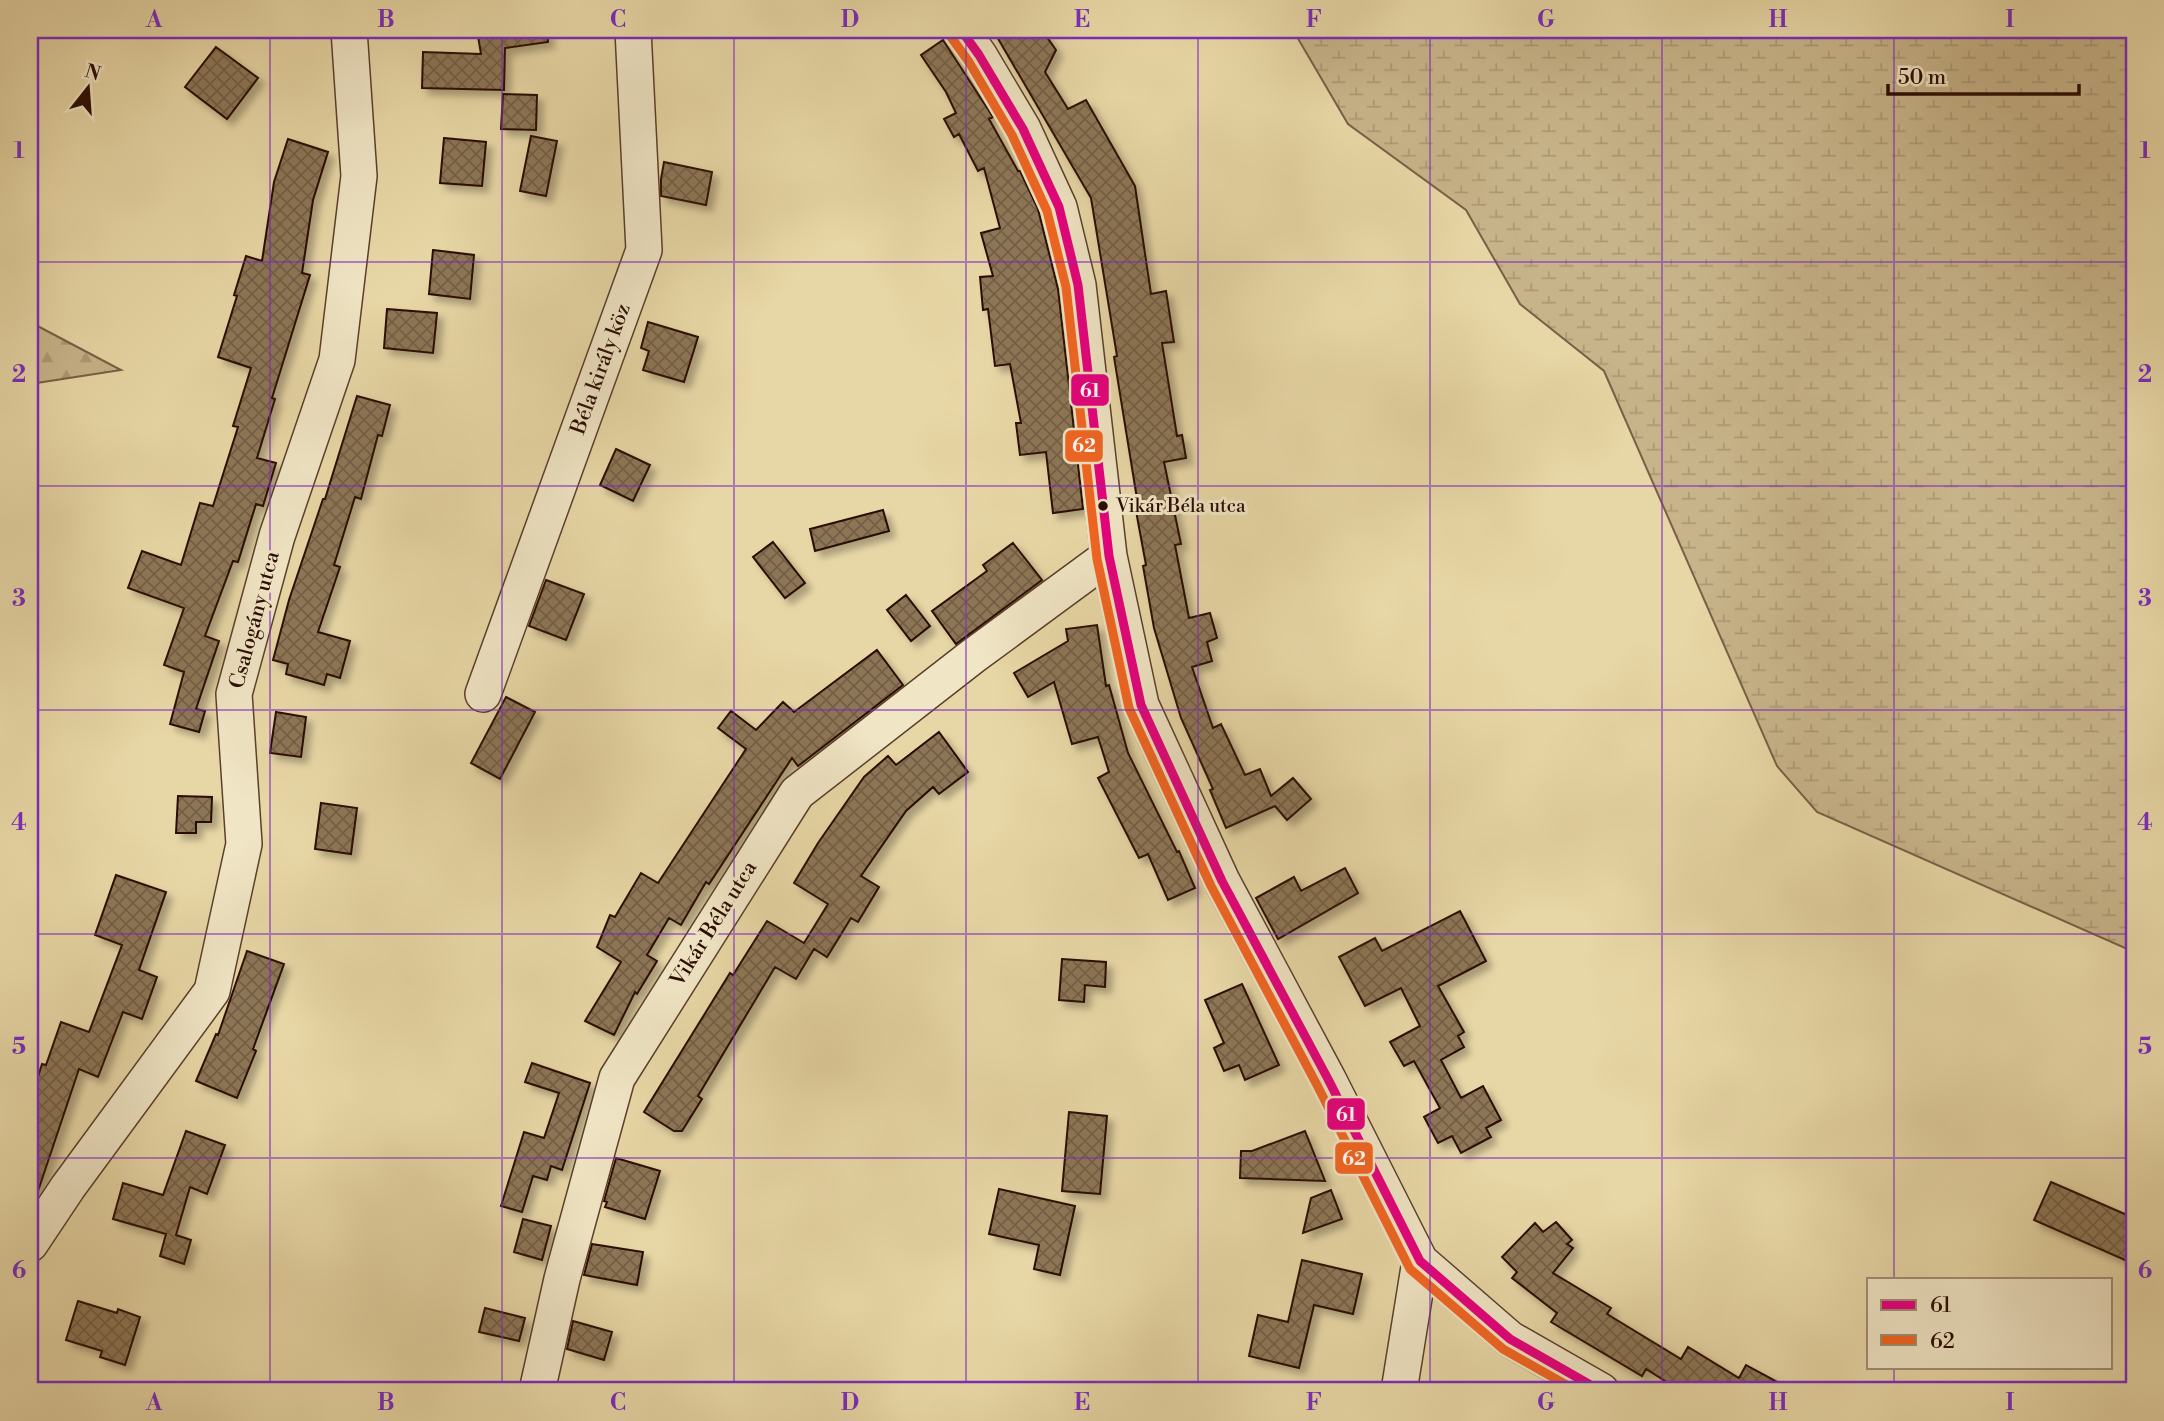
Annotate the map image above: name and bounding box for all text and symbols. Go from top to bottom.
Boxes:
text: A [145,6,163,34]
text: B [377,6,395,34]
text: C [610,6,626,34]
text: D [841,6,859,34]
text: E [1074,6,1090,34]
text: F [1306,6,1322,34]
text: G [1537,6,1555,34]
text: H [1769,6,1788,34]
text: I [2006,6,2015,34]
north arrow [52,52,122,122]
scale bar [1888,52,2078,96]
text: N [82,59,103,86]
text: 50 m [1898,65,1946,91]
text: 1 [13,137,25,165]
text: 1 [2139,137,2151,165]
street label: Béla király köz [565,300,637,439]
text: 2 [12,361,26,389]
text: 2 [2138,361,2152,389]
line badge: 61 [1070,373,1110,407]
text: 61 [1080,379,1100,403]
line badge: 62 [1064,429,1104,463]
text: 62 [1072,434,1096,458]
place label: Vikár Béla utca [1115,494,1246,518]
marker: Vikár Béla utca [1096,499,1110,513]
street label: Csalogány utca [224,548,286,691]
text: 3 [12,585,26,613]
text: 3 [2138,585,2152,613]
text: 4 [11,809,27,837]
text: 4 [2137,809,2153,837]
street label: Vikár Béla utca [664,856,763,993]
text: 5 [12,1033,26,1061]
text: 5 [2138,1033,2152,1061]
line badge: 61 [1326,1097,1366,1131]
text: 61 [1336,1103,1356,1127]
line badge: 62 [1334,1141,1374,1175]
text: 62 [1342,1147,1366,1171]
text: 6 [12,1257,26,1285]
text: 6 [2138,1257,2152,1285]
legend [1867,1278,2112,1368]
text: 61 [1930,1293,1951,1319]
text: 62 [1930,1329,1955,1355]
text: A [145,1389,163,1417]
text: B [377,1389,395,1417]
text: C [610,1389,626,1417]
text: D [841,1389,859,1417]
text: E [1074,1389,1090,1417]
text: F [1306,1389,1322,1417]
text: G [1537,1389,1555,1417]
text: H [1769,1389,1788,1417]
text: I [2006,1389,2015,1417]

